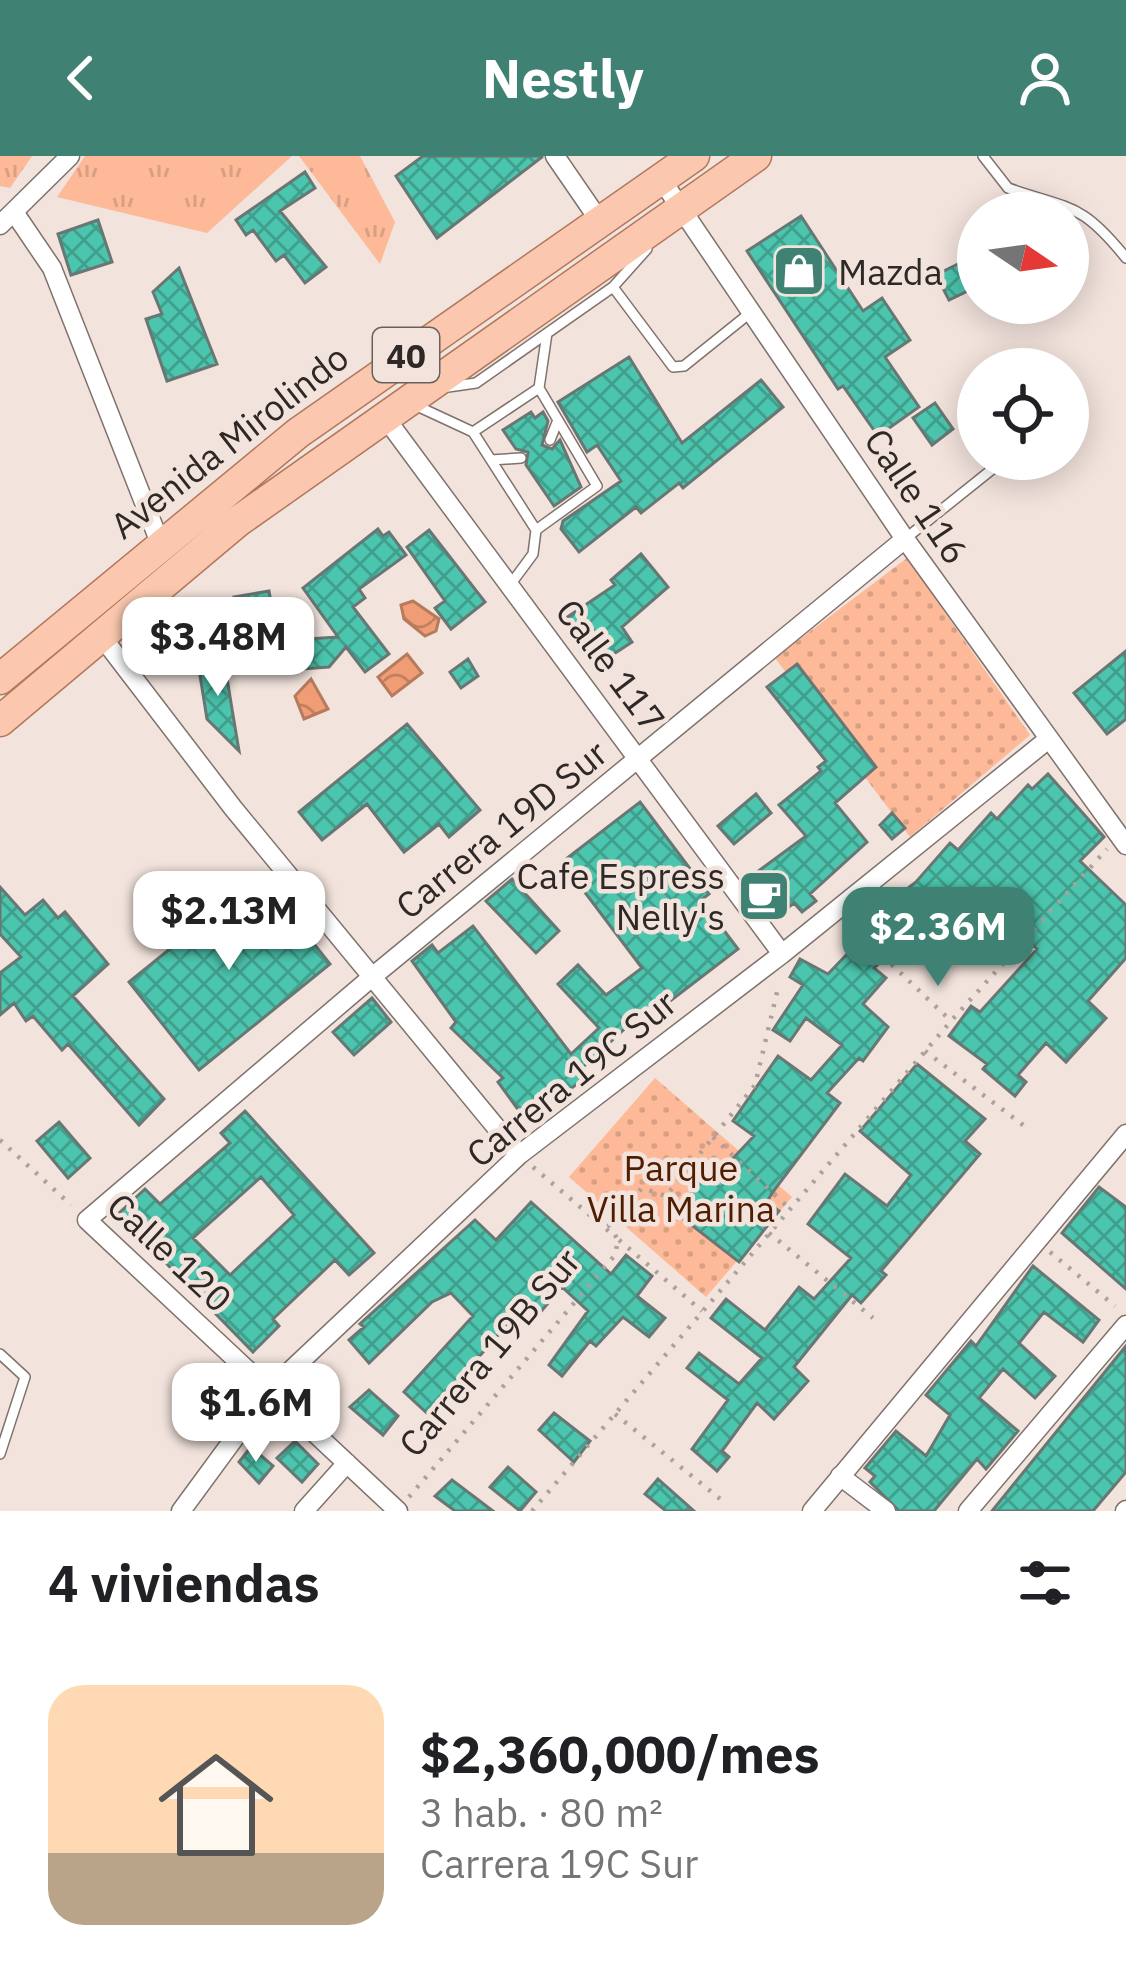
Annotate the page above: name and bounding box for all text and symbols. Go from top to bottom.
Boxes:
text: Nestly [482,43,644,113]
icon: back [48,45,114,111]
icon: person [1012,45,1078,111]
north arrow [957,192,1089,324]
map controls [957,192,1089,480]
shop icon: Mazda [771,243,827,299]
place label: Mazda [838,248,943,295]
road number: 40 [373,328,439,382]
street label: Avenida Mirolindo [101,333,357,549]
button: locate [957,348,1089,480]
street label: Calle 116 [854,419,980,573]
street label: Calle 117 [546,589,676,741]
pin: $3.48M [120,597,316,699]
text: $3.48M [149,610,287,661]
street label: Carrera 19D Sur [386,729,616,929]
place label: Cafe Espress Nelly's [517,852,725,940]
cafe icon: Cafe Espress Nelly's [736,868,792,924]
pin: $2.13M [131,871,327,973]
text: $2.13M [160,884,298,935]
pin: $2.36M [840,887,1036,989]
text: $2.36M [869,900,1007,951]
street label: Carrera 19C Sur [456,979,686,1177]
park label: Parque Villa Marina [587,1144,775,1232]
street label: Calle 120 [98,1182,242,1322]
street label: Carrera 19B Sur [388,1238,590,1466]
pin: $1.6M [172,1363,340,1465]
text: $1.6M [199,1376,313,1427]
text: 4 viviendas [48,1550,319,1616]
icon: filters [1012,1550,1078,1616]
text: $2,360,000/mes [420,1721,819,1787]
icon: home [144,1733,288,1877]
text: 3 hab. · 80 m² [420,1787,663,1838]
text: Carrera 19C Sur [420,1838,698,1889]

